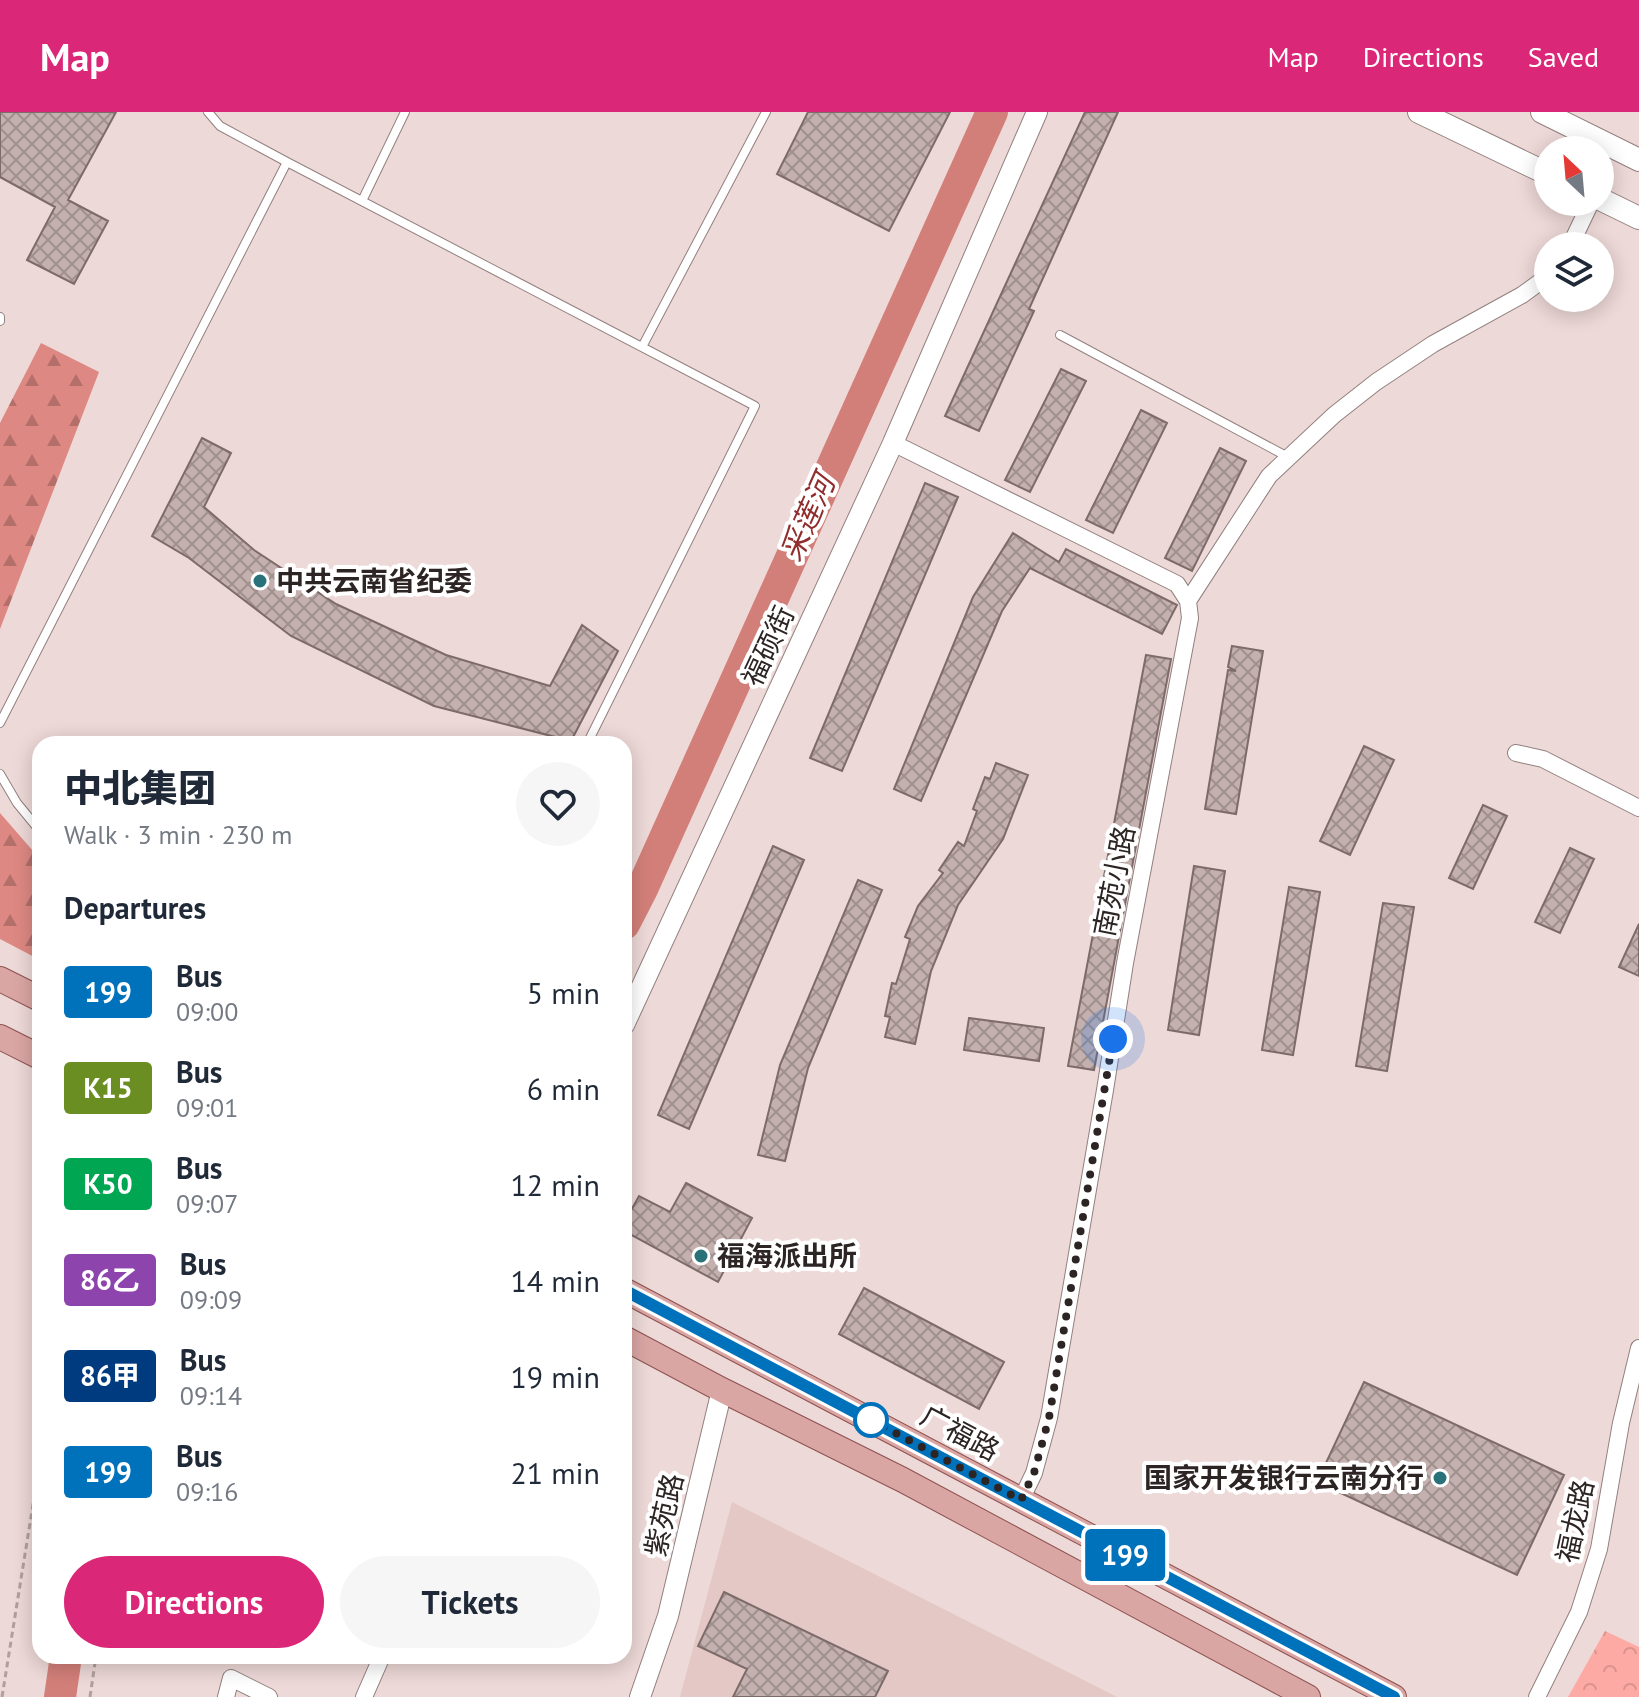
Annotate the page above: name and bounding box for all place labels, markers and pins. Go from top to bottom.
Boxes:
place label: 中共云南省纪委 [276,562,472,599]
marker: 中共云南省纪委 [251,572,269,590]
place label: 福海派出所 [717,1237,857,1274]
marker: 福海派出所 [692,1247,710,1265]
unlabelled marker [854,1403,888,1437]
place label: 国家开发银行云南分行 [1144,1459,1424,1496]
marker: 国家开发银行云南分行 [1431,1469,1449,1487]

